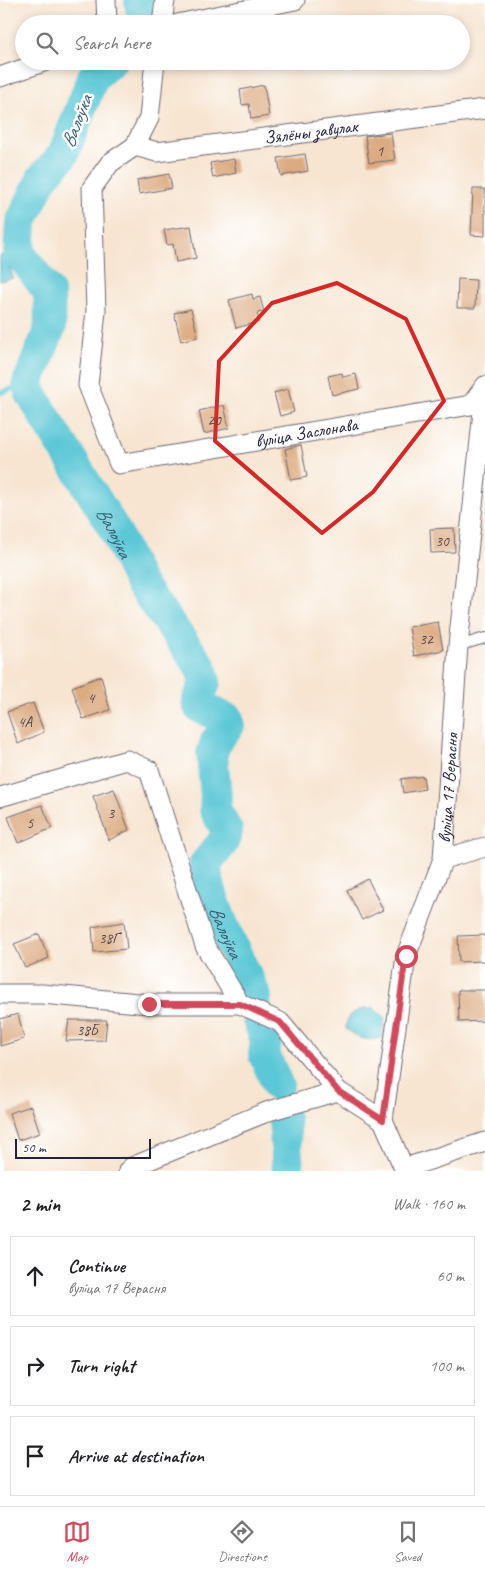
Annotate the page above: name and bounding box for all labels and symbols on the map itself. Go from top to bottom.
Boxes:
water label: Валоўка [56,90,98,151]
street label: Зялёны завулак [263,115,361,149]
house number: 1 [377,142,385,161]
house number: 20 [207,411,222,430]
street label: вуліца Заслонава [254,413,361,452]
water label: Валоўка [90,503,138,563]
house number: 30 [435,532,450,551]
house number: 32 [419,630,434,649]
house number: 4 [88,689,96,708]
house number: 4А [18,713,34,732]
street label: вуліца 17 Верасня [433,731,463,844]
house number: 3 [108,804,116,823]
house number: 5 [27,814,35,833]
water label: Валоўка [204,903,248,964]
house number: 38Г [99,929,122,948]
route start [395,945,418,968]
route end [138,993,161,1016]
house number: 38Б [76,1021,100,1040]
scale bar [15,1136,151,1159]

